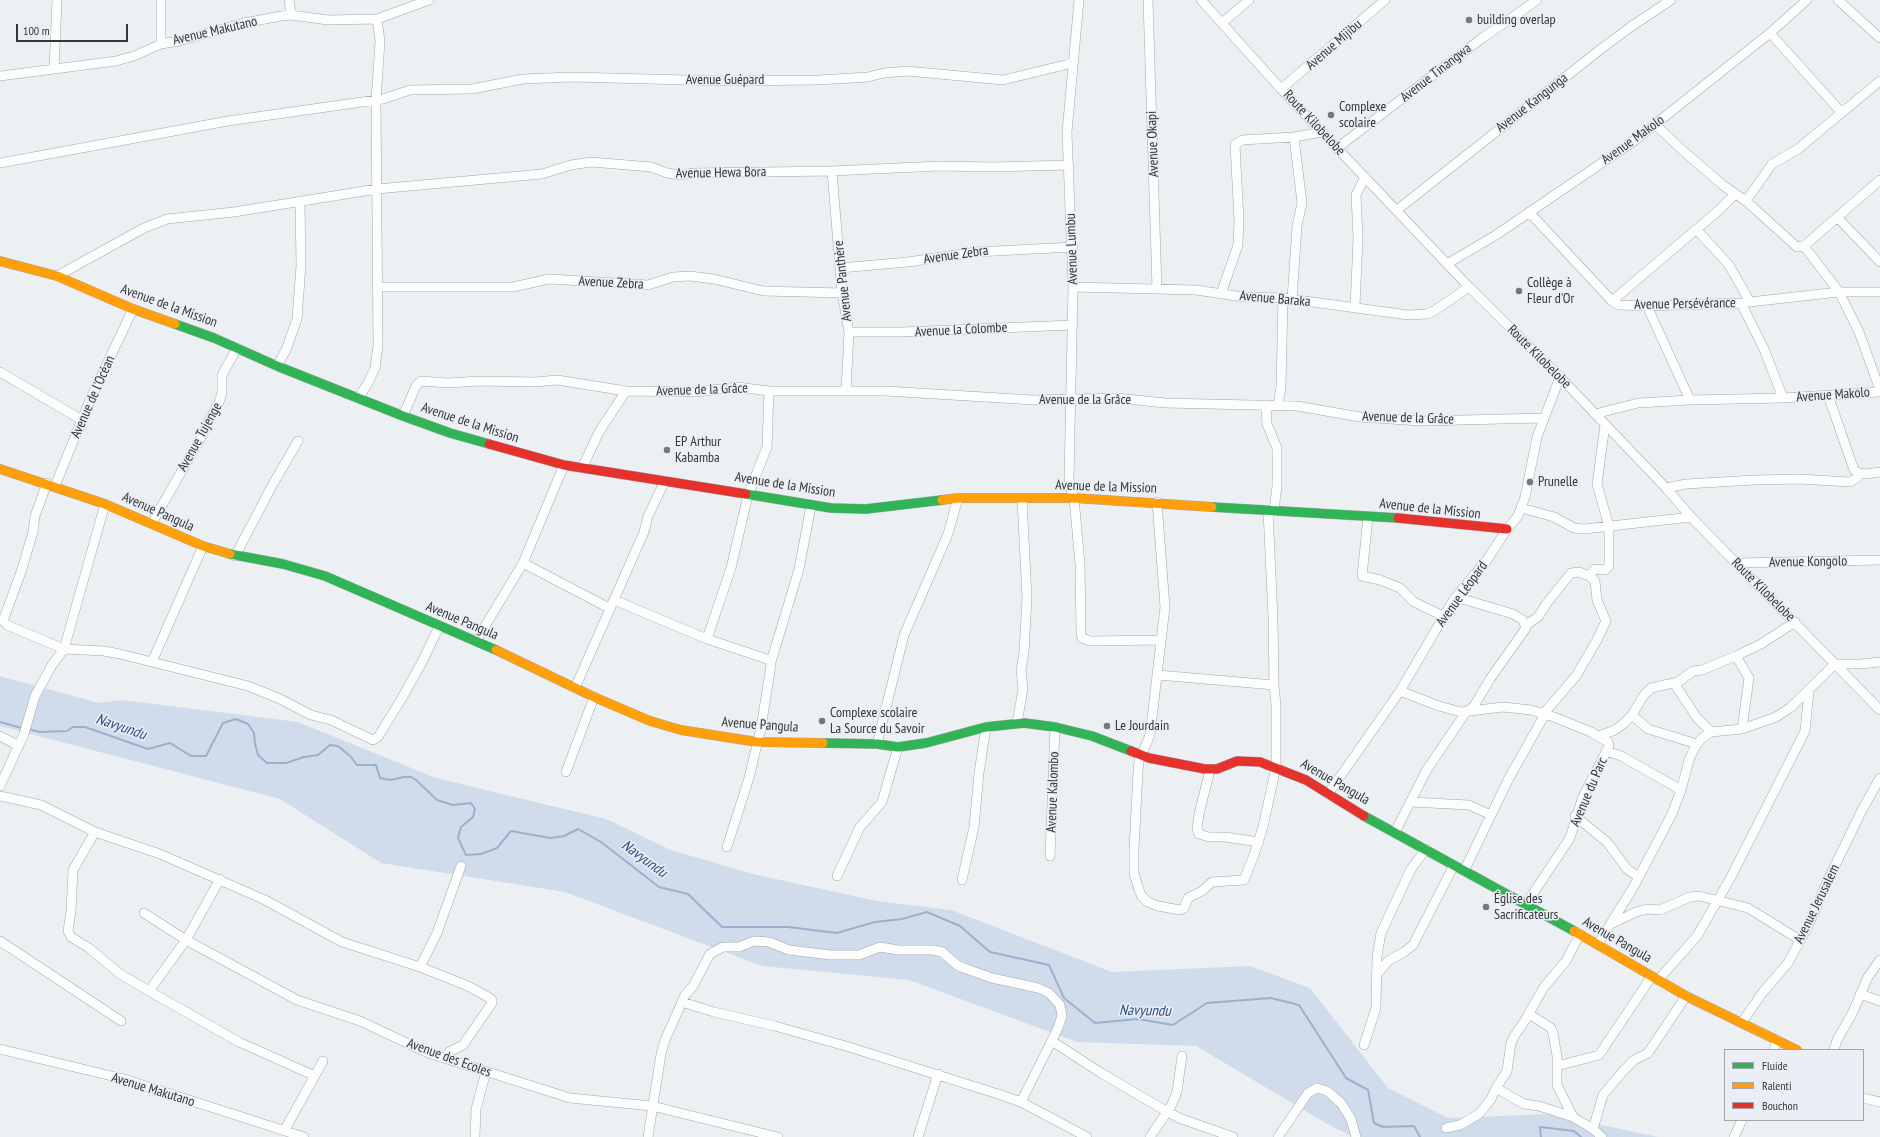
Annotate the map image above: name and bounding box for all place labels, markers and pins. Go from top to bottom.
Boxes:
place label: building overlap [1477,12,1556,28]
marker: building overlap [1464,15,1474,25]
place label: Complexe scolaire [1339,99,1386,132]
marker: Complexe scolaire [1326,110,1336,120]
place label: Collège à Fleur d'Or [1527,275,1574,308]
marker: Collège à Fleur d'Or [1514,286,1524,296]
place label: EP Arthur Kabamba [675,434,721,466]
marker: EP Arthur Kabamba [662,445,672,455]
place label: Prunelle [1538,474,1578,490]
marker: Prunelle [1525,477,1535,487]
place label: Complexe scolaire La Source du Savoir [830,705,925,738]
marker: Complexe scolaire La Source du Savoir [817,716,827,726]
place label: Le Jourdain [1115,718,1169,734]
marker: Le Jourdain [1102,721,1112,731]
place label: Église des Sacrificateurs [1494,891,1558,924]
marker: Église des Sacrificateurs [1481,902,1491,912]

